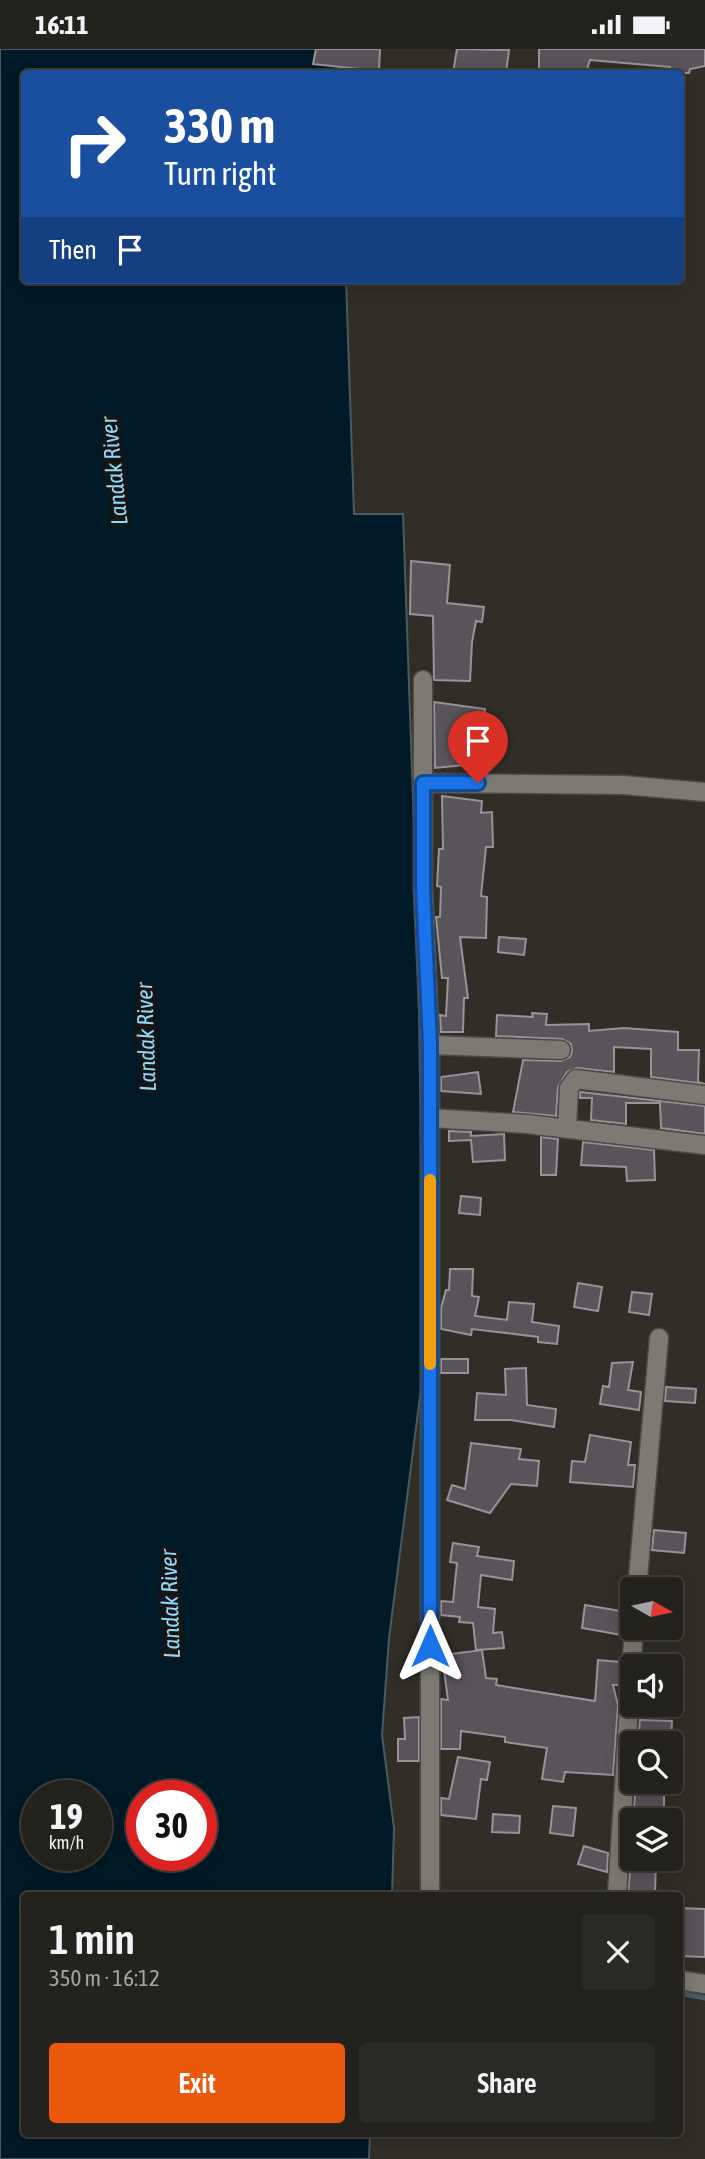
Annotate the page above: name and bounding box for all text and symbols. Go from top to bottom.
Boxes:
text: 16:11 [35,10,89,40]
text: 330 m [164,97,275,153]
icon: right [49,98,140,189]
text: Turn right [164,155,277,192]
icon: arrive [111,231,149,269]
text: Then [49,235,97,265]
water label: Landak River [95,414,133,527]
pin [448,711,508,783]
icon: arrive [459,722,497,760]
water label: Landak River [131,981,161,1092]
water label: Landak River [155,1548,185,1659]
north arrow [620,1577,682,1640]
map controls [620,1577,683,1871]
position arrow [393,1609,467,1683]
button: sound [620,1654,683,1717]
button: search [620,1731,683,1794]
speed limit sign: 30 [126,1780,217,1871]
text: 19 [50,1796,83,1836]
button: layers [620,1808,683,1871]
text: km/h [49,1832,84,1853]
text: 1 min [49,1915,135,1963]
button: close [581,1915,655,1989]
text: 350 m · 16:12 [49,1965,160,1991]
button: Exit [49,2043,345,2123]
button: Share [359,2043,655,2123]

